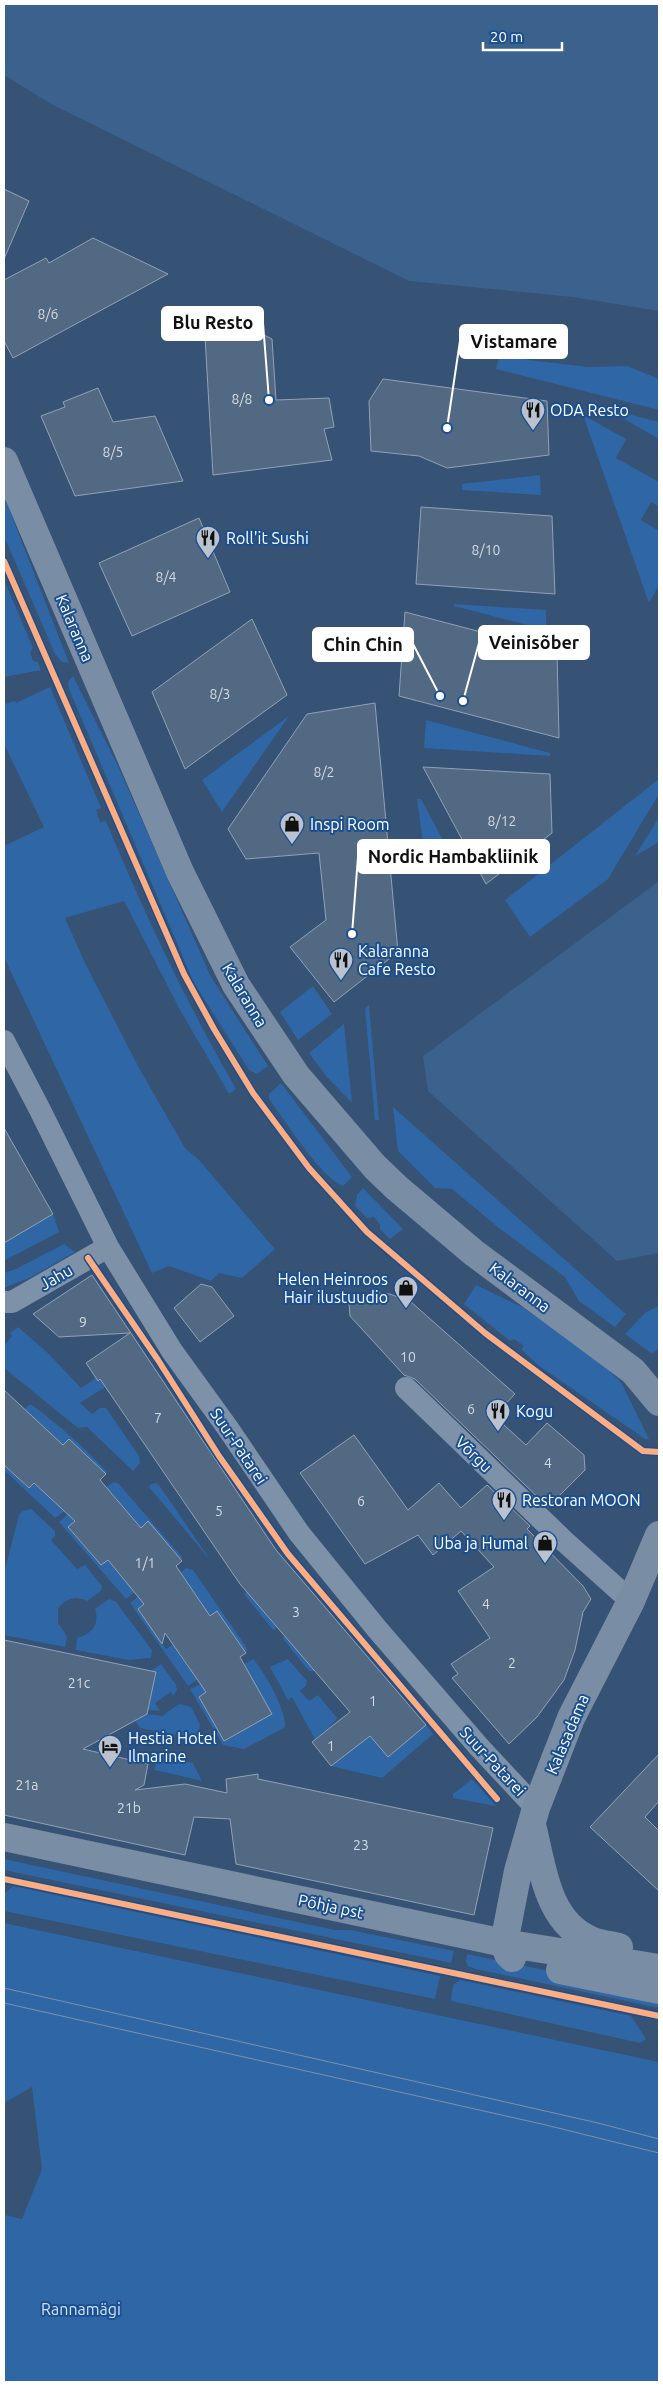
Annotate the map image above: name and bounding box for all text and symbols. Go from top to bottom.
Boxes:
scale bar [483,20,562,52]
text: 20 m [490,28,523,45]
house number: 8/6 [38,306,59,322]
callout: Blu Resto [162,307,263,340]
text: Blu Resto [173,312,253,332]
callout: Vistamare [460,325,567,358]
text: Vistamare [471,331,557,351]
house number: 8/8 [232,391,253,407]
restaurant icon: ODA Resto [520,397,546,431]
place label: ODA Resto [550,401,629,419]
house number: 8/5 [103,444,123,460]
restaurant icon: Roll'it Sushi [195,525,221,559]
place label: Roll'it Sushi [226,529,309,547]
house number: 8/10 [472,542,501,558]
house number: 8/4 [156,569,177,585]
street label: Kalaranna [53,592,97,664]
callout: Veinisõber [479,626,589,659]
callout: Chin Chin [313,628,413,661]
text: Veinisõber [489,632,580,652]
text: Chin Chin [323,634,403,654]
house number: 8/3 [210,686,230,702]
house number: 8/2 [314,764,334,780]
shop icon: Inspi Room [279,811,305,845]
house number: 8/12 [488,813,516,829]
place label: Inspi Room [310,815,390,833]
callout: Nordic Hambakliinik [358,840,549,873]
text: Nordic Hambakliinik [368,846,538,866]
place label: Kalaranna Cafe Resto [358,942,436,978]
restaurant icon: Kalaranna Cafe Resto [328,947,354,981]
street label: Kalaranna [219,960,271,1030]
street label: Kalaranna [486,1258,554,1316]
street label: Jahu [37,1261,75,1293]
place label: Helen Heinroos Hair ilustuudio [277,1270,388,1306]
shop icon: Helen Heinroos Hair ilustuudio [393,1275,419,1309]
house number: 9 [79,1314,87,1330]
house number: 10 [400,1349,416,1365]
restaurant icon: Kogu [485,1398,511,1432]
house number: 6 [467,1401,475,1417]
place label: Kogu [516,1402,553,1420]
street label: Suur-Patarei [207,1405,271,1487]
house number: 7 [154,1410,162,1426]
street label: Võrgu [452,1432,496,1476]
house number: 4 [544,1455,552,1471]
restaurant icon: Restoran MOON [491,1487,517,1521]
place label: Restoran MOON [522,1491,641,1509]
house number: 6 [357,1493,365,1509]
house number: 5 [215,1503,223,1519]
shop icon: Uba ja Humal [532,1530,558,1564]
place label: Uba ja Humal [434,1534,528,1552]
house number: 1/1 [135,1555,155,1571]
house number: 4 [482,1596,490,1612]
house number: 3 [292,1604,300,1620]
house number: 2 [508,1655,516,1671]
house number: 21c [68,1675,91,1691]
street label: Kalasadama [542,1691,592,1777]
house number: 1 [369,1693,377,1709]
street label: Suur-Patarei [456,1723,530,1799]
place label: Hestia Hotel Ilmarine [128,1729,217,1765]
hotel icon: Hestia Hotel Ilmarine [97,1734,123,1768]
house number: 1 [327,1738,335,1754]
house number: 21a [16,1777,39,1793]
house number: 21b [117,1800,141,1816]
house number: 23 [353,1837,369,1853]
street label: Põhja pst [297,1890,366,1922]
park label: Rannamägi [41,2300,121,2318]

